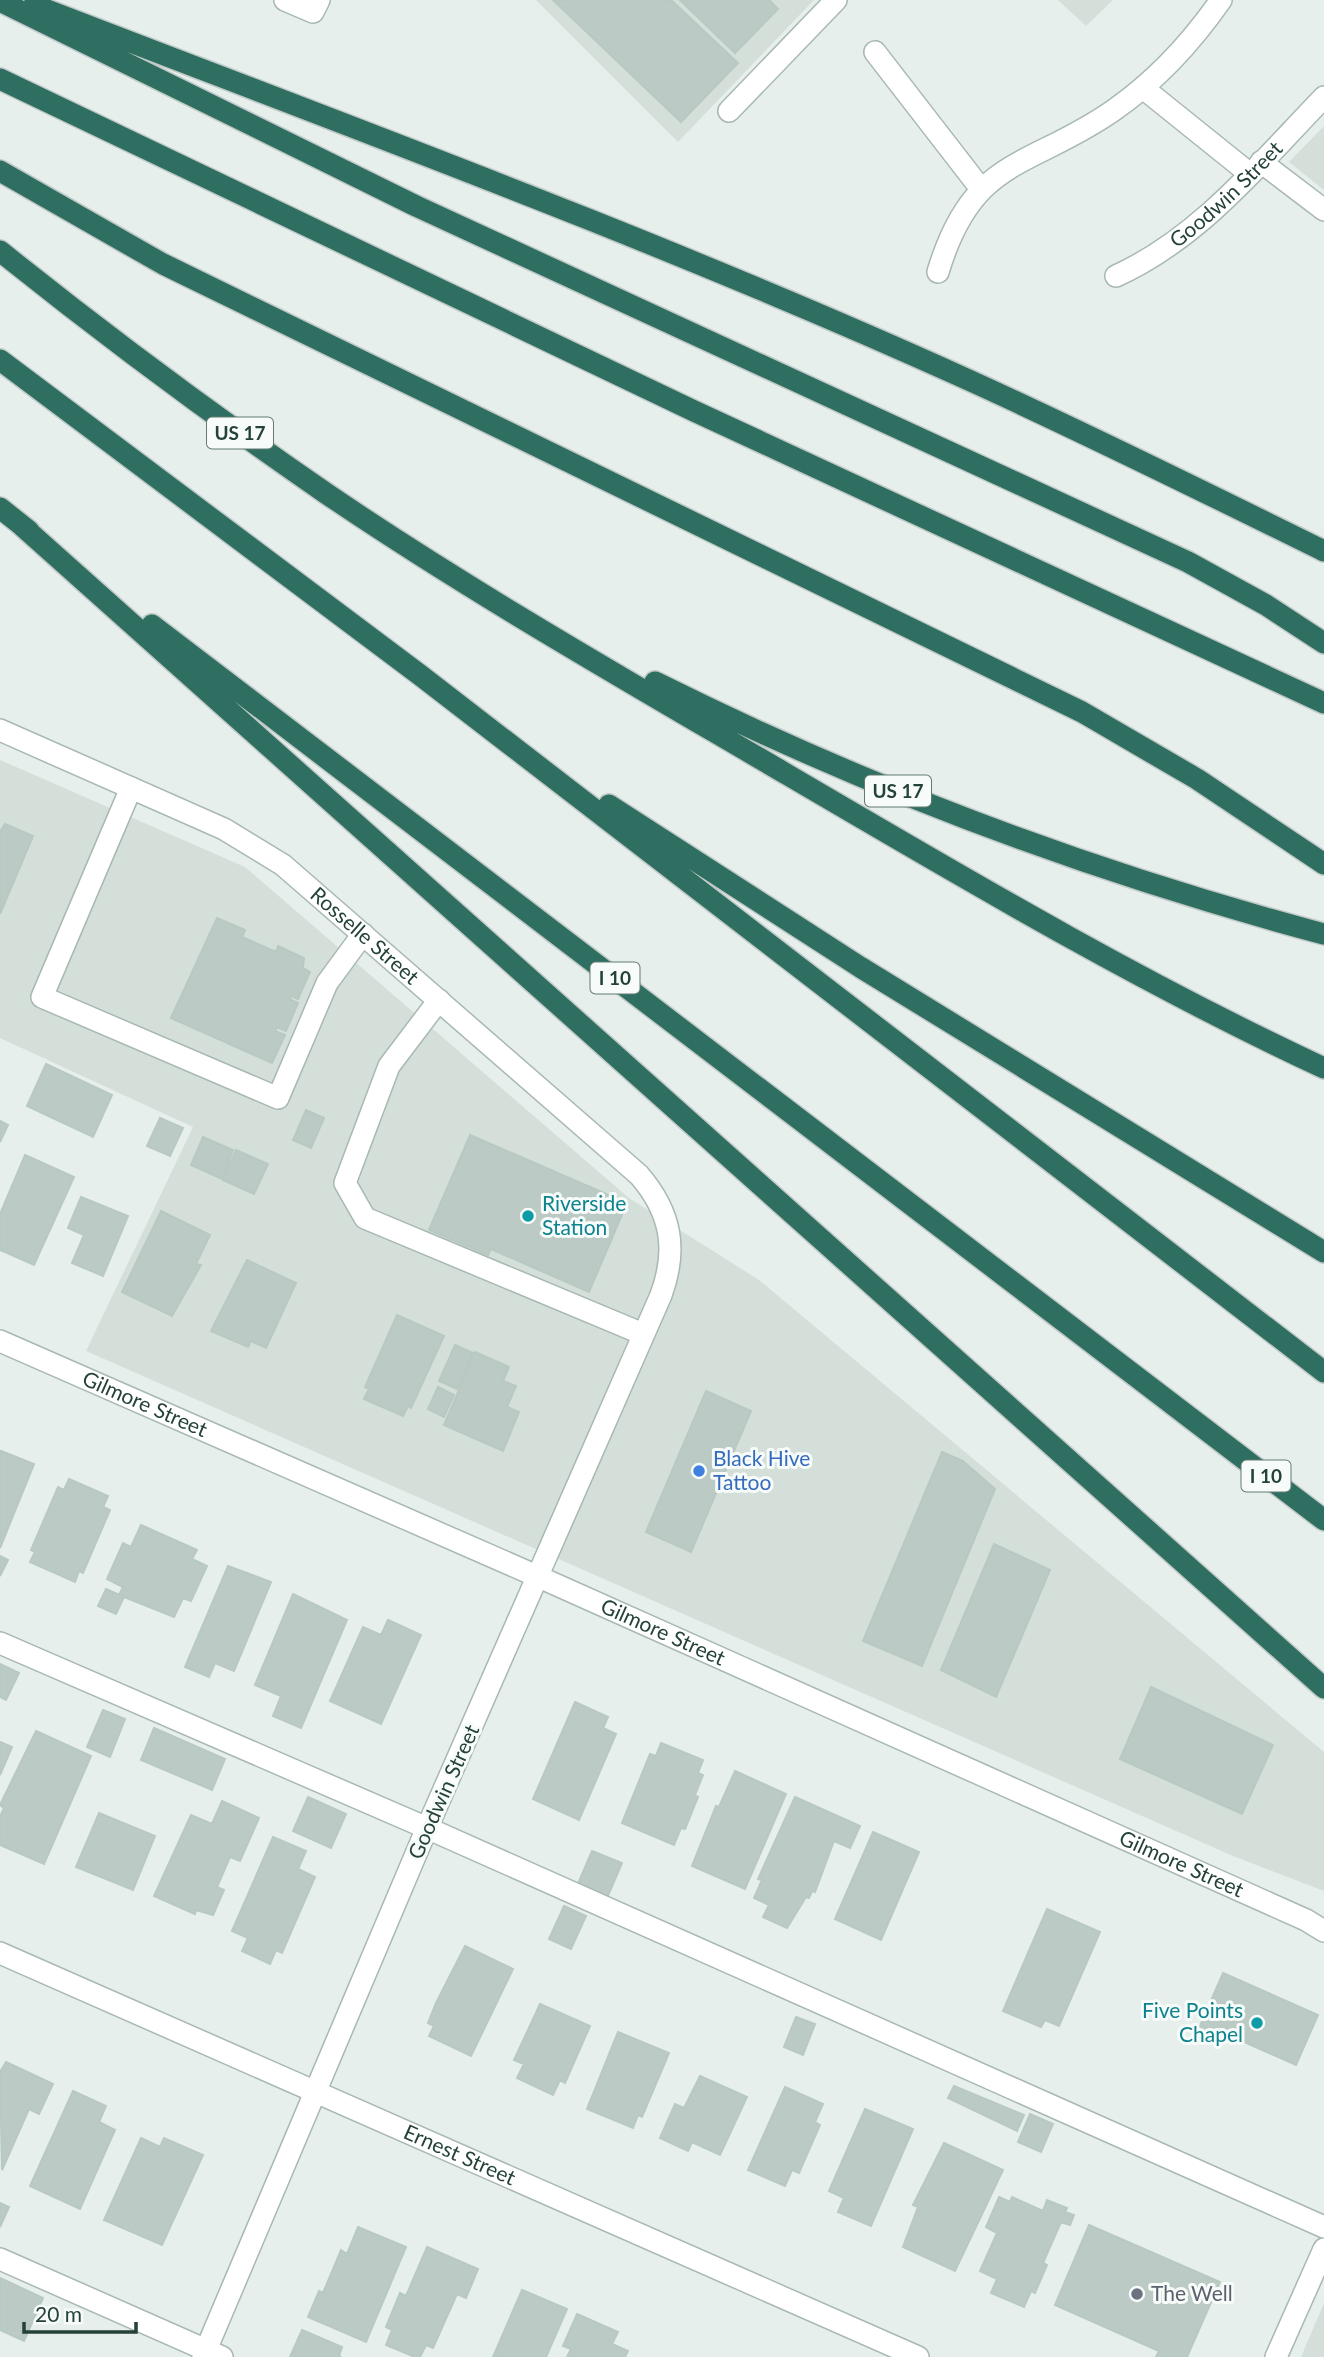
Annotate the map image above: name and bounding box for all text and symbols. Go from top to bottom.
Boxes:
street label: Goodwin Street [1164,135,1287,252]
road number: US 17 [207,418,273,448]
road number: US 17 [865,776,931,806]
street label: Rosselle Street [306,881,425,989]
road number: I 10 [590,962,640,994]
place label: Riverside Station [542,1190,626,1239]
marker: Riverside Station [520,1208,536,1224]
street label: Gilmore Street [79,1365,212,1441]
place label: Black Hive Tattoo [713,1445,810,1494]
road number: I 10 [1242,1460,1290,1492]
marker: Black Hive Tattoo [691,1463,707,1479]
street label: Gilmore Street [597,1592,730,1670]
street label: Goodwin Street [402,1720,484,1863]
street label: Gilmore Street [1116,1824,1248,1902]
place label: Five Points Chapel [1142,1997,1243,2046]
marker: Five Points Chapel [1249,2015,1265,2031]
street label: Ernest Street [400,2118,520,2190]
place label: The Well [1151,2280,1233,2305]
marker: The Well [1129,2286,1145,2302]
scale bar [24,2290,136,2334]
text: 20 m [35,2301,82,2326]

